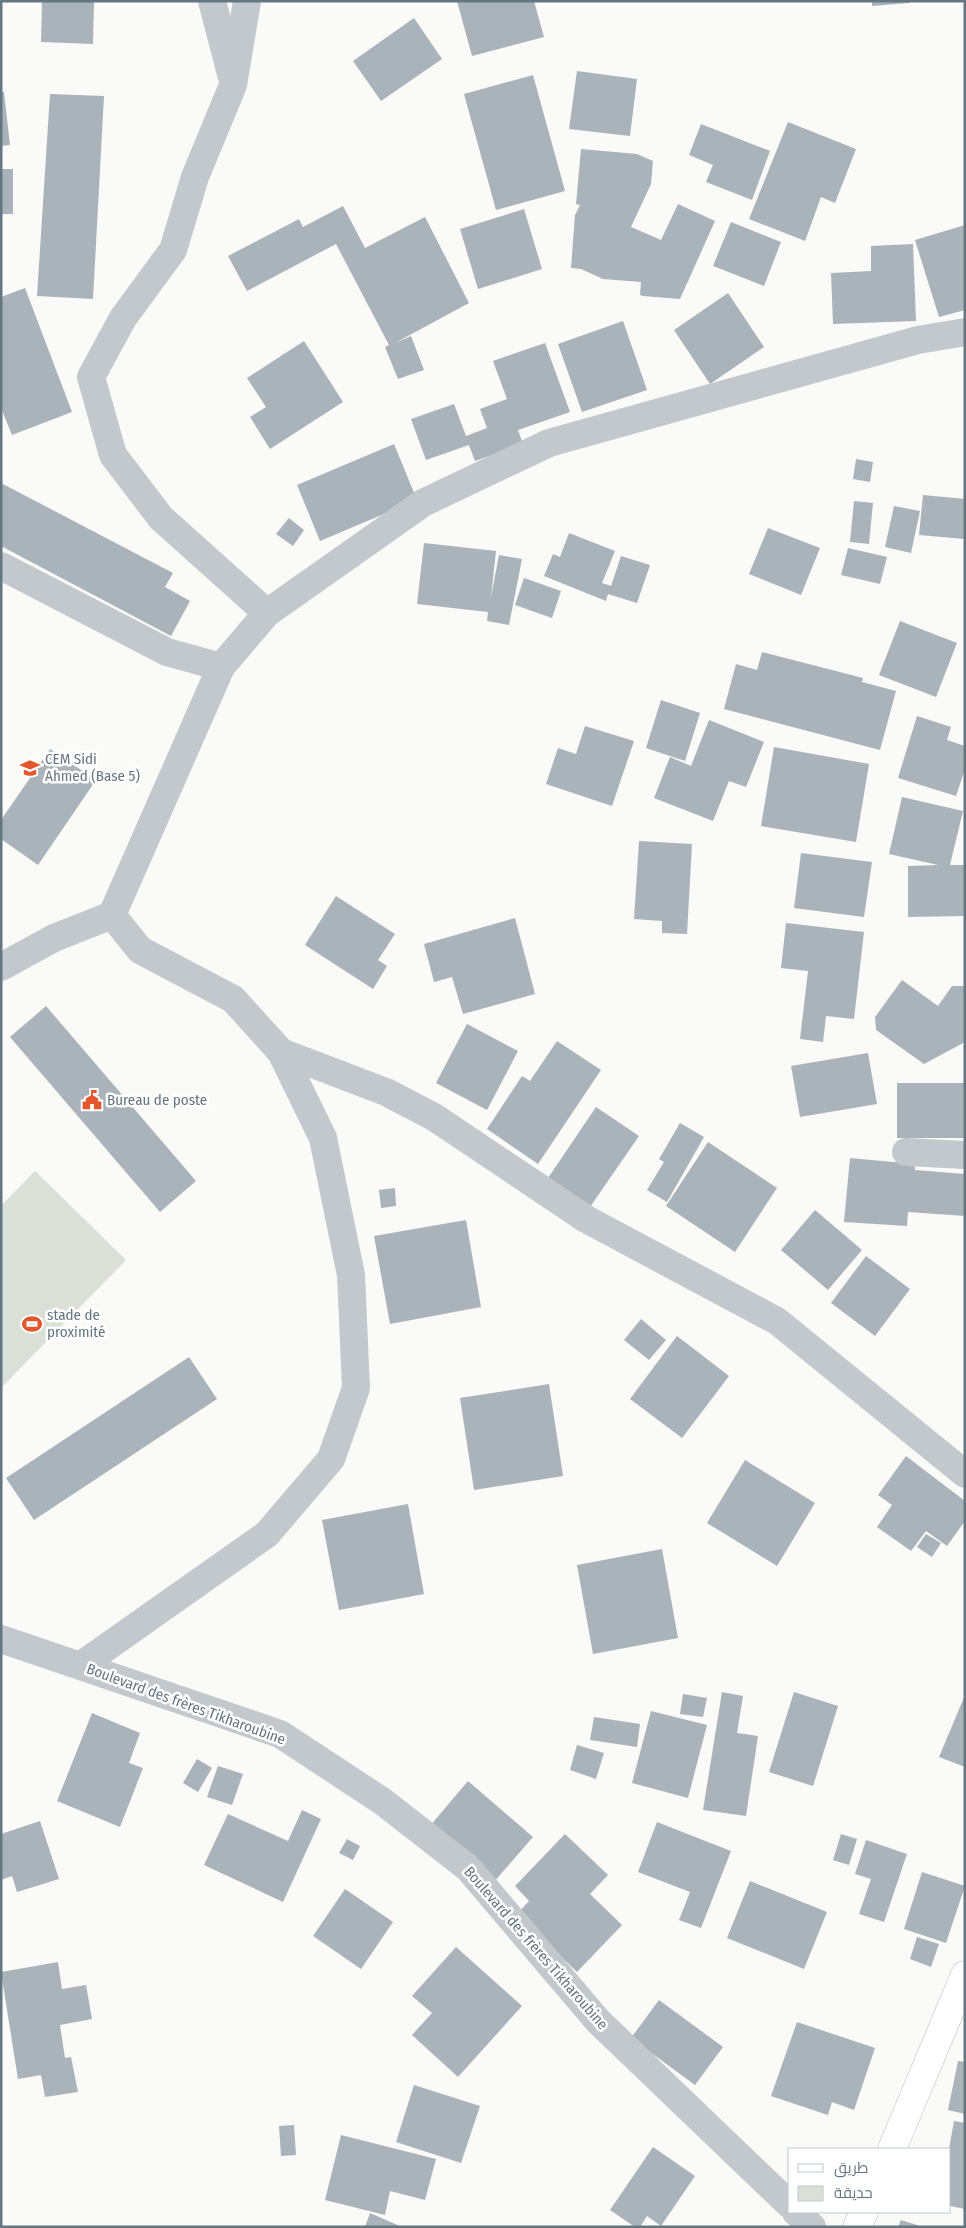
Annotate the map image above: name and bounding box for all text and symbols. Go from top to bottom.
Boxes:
place label: CEM Sidi Ahmed (Base 5) [45,750,140,785]
school or university icon: CEM Sidi Ahmed (Base 5) [19,757,41,779]
public building icon: Bureau de poste [81,1089,103,1111]
place label: Bureau de poste [107,1091,207,1109]
place label: stade de proximité [47,1306,105,1341]
sports icon: stade de proximité [21,1313,43,1335]
street label: Boulevard des frères Tikharoubine [84,1660,288,1748]
street label: Boulevard des frères Tikharoubine [460,1863,612,2033]
legend [788,2148,951,2213]
text: طريق [834,2159,868,2178]
text: حديقة [834,2184,873,2202]

